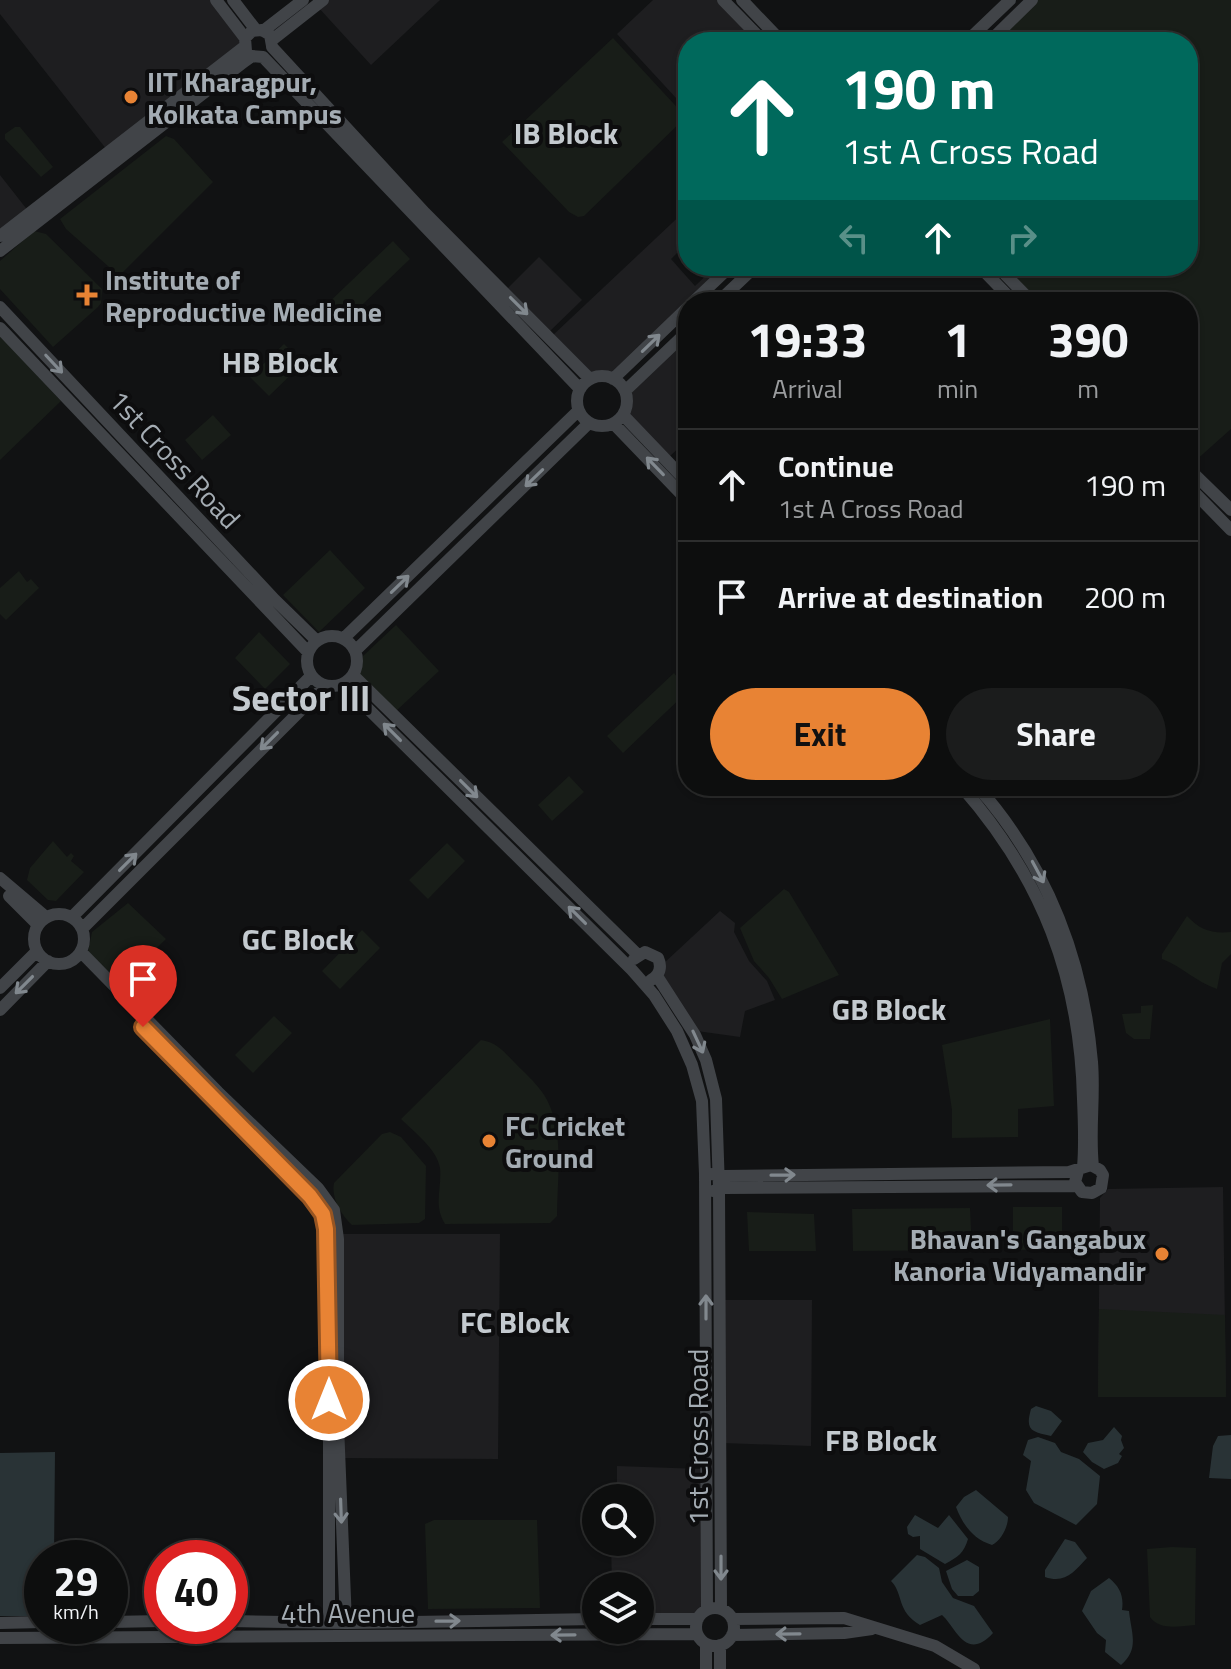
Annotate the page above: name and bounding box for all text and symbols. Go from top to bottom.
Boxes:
text: 190 m [842,46,995,131]
place label: IIT Kharagpur, Kolkata Campus [147,60,342,135]
icon: ahead [710,64,814,168]
marker: IIT Kharagpur, Kolkata Campus [122,88,140,106]
district label: IB Block [514,110,619,156]
text: 1st A Cross Road [842,123,1099,178]
icon: left [832,216,876,260]
icon: ahead [916,216,960,260]
icon: right [1000,216,1044,260]
place label: Institute of Reproductive Medicine [105,258,382,333]
marker: Institute of Reproductive Medicine [76,284,98,306]
one-way arrow [509,296,528,316]
text: 19:33 [748,303,867,376]
text: 1 [944,303,971,376]
text: 390 [1048,303,1128,376]
one-way arrow [641,334,660,353]
district label: HB Block [222,339,339,385]
one-way arrow [44,354,63,374]
text: Arrival [772,369,843,408]
text: min [937,369,978,408]
text: m [1077,369,1099,408]
street label: 1st Cross Road [99,380,251,538]
text: Continue [778,443,894,489]
one-way arrow [645,456,664,476]
text: 190 m [1084,462,1166,508]
icon: ahead [710,463,754,507]
one-way arrow [525,468,544,487]
text: 1st A Cross Road [778,489,963,528]
text: Arrive at destination [778,574,1043,620]
text: 200 m [1084,574,1166,620]
one-way arrow [390,575,409,594]
icon: arrive [710,575,754,619]
district label: Sector III [232,670,370,725]
button: Exit [710,688,930,780]
button: Share [946,688,1166,780]
one-way arrow [382,723,402,742]
one-way arrow [260,731,279,750]
one-way arrow [459,779,479,798]
one-way arrow [118,852,137,872]
one-way arrow [1031,860,1047,883]
one-way arrow [568,906,587,925]
district label: GC Block [242,916,355,962]
pin [109,945,177,1027]
icon: arrive [121,957,165,1001]
one-way arrow [15,975,34,994]
district label: GB Block [832,986,947,1032]
one-way arrow [691,1030,706,1054]
place label: FC Cricket Ground [505,1104,625,1179]
marker: FC Cricket Ground [480,1132,498,1150]
one-way arrow [769,1167,796,1183]
one-way arrow [986,1177,1013,1193]
place label: Bhavan's Gangabux Kanoria Vidyamandir [893,1217,1146,1292]
marker: Bhavan's Gangabux Kanoria Vidyamandir [1153,1245,1171,1263]
one-way arrow [698,1294,714,1321]
district label: FC Block [460,1299,571,1345]
street label: 1st Cross Road [676,1349,719,1525]
position arrow [287,1358,371,1442]
district label: FB Block [825,1417,938,1463]
map controls [582,1484,654,1644]
button: search [582,1484,654,1556]
one-way arrow [334,1497,349,1524]
speed limit sign: 40 [144,1540,248,1644]
text: 29 [54,1551,98,1612]
one-way arrow [713,1554,729,1581]
button: layers [582,1572,654,1644]
street label: 4th Avenue [281,1591,415,1634]
text: km/h [53,1596,99,1627]
one-way arrow [434,1613,461,1629]
one-way arrow [775,1626,802,1641]
one-way arrow [550,1628,577,1643]

